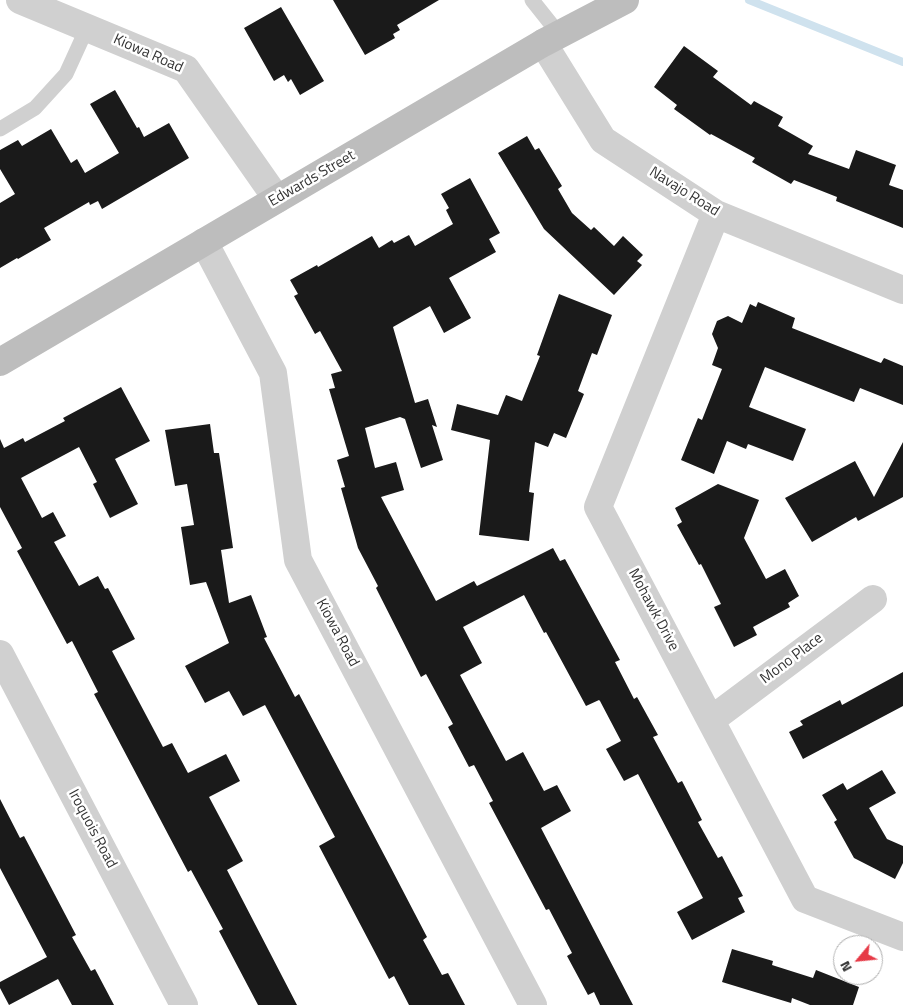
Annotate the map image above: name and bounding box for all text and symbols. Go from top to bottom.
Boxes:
street label: Kiowa Road [110,31,186,77]
street label: Edwards Street [266,147,358,211]
street label: Navajo Road [646,163,722,221]
street label: Mohawk Drive [624,566,682,654]
street label: Kiowa Road [312,596,362,670]
street label: Mono Place [757,630,827,688]
street label: Iroquois Road [64,787,120,871]
north arrow [833,935,883,985]
text: N [834,958,857,976]

